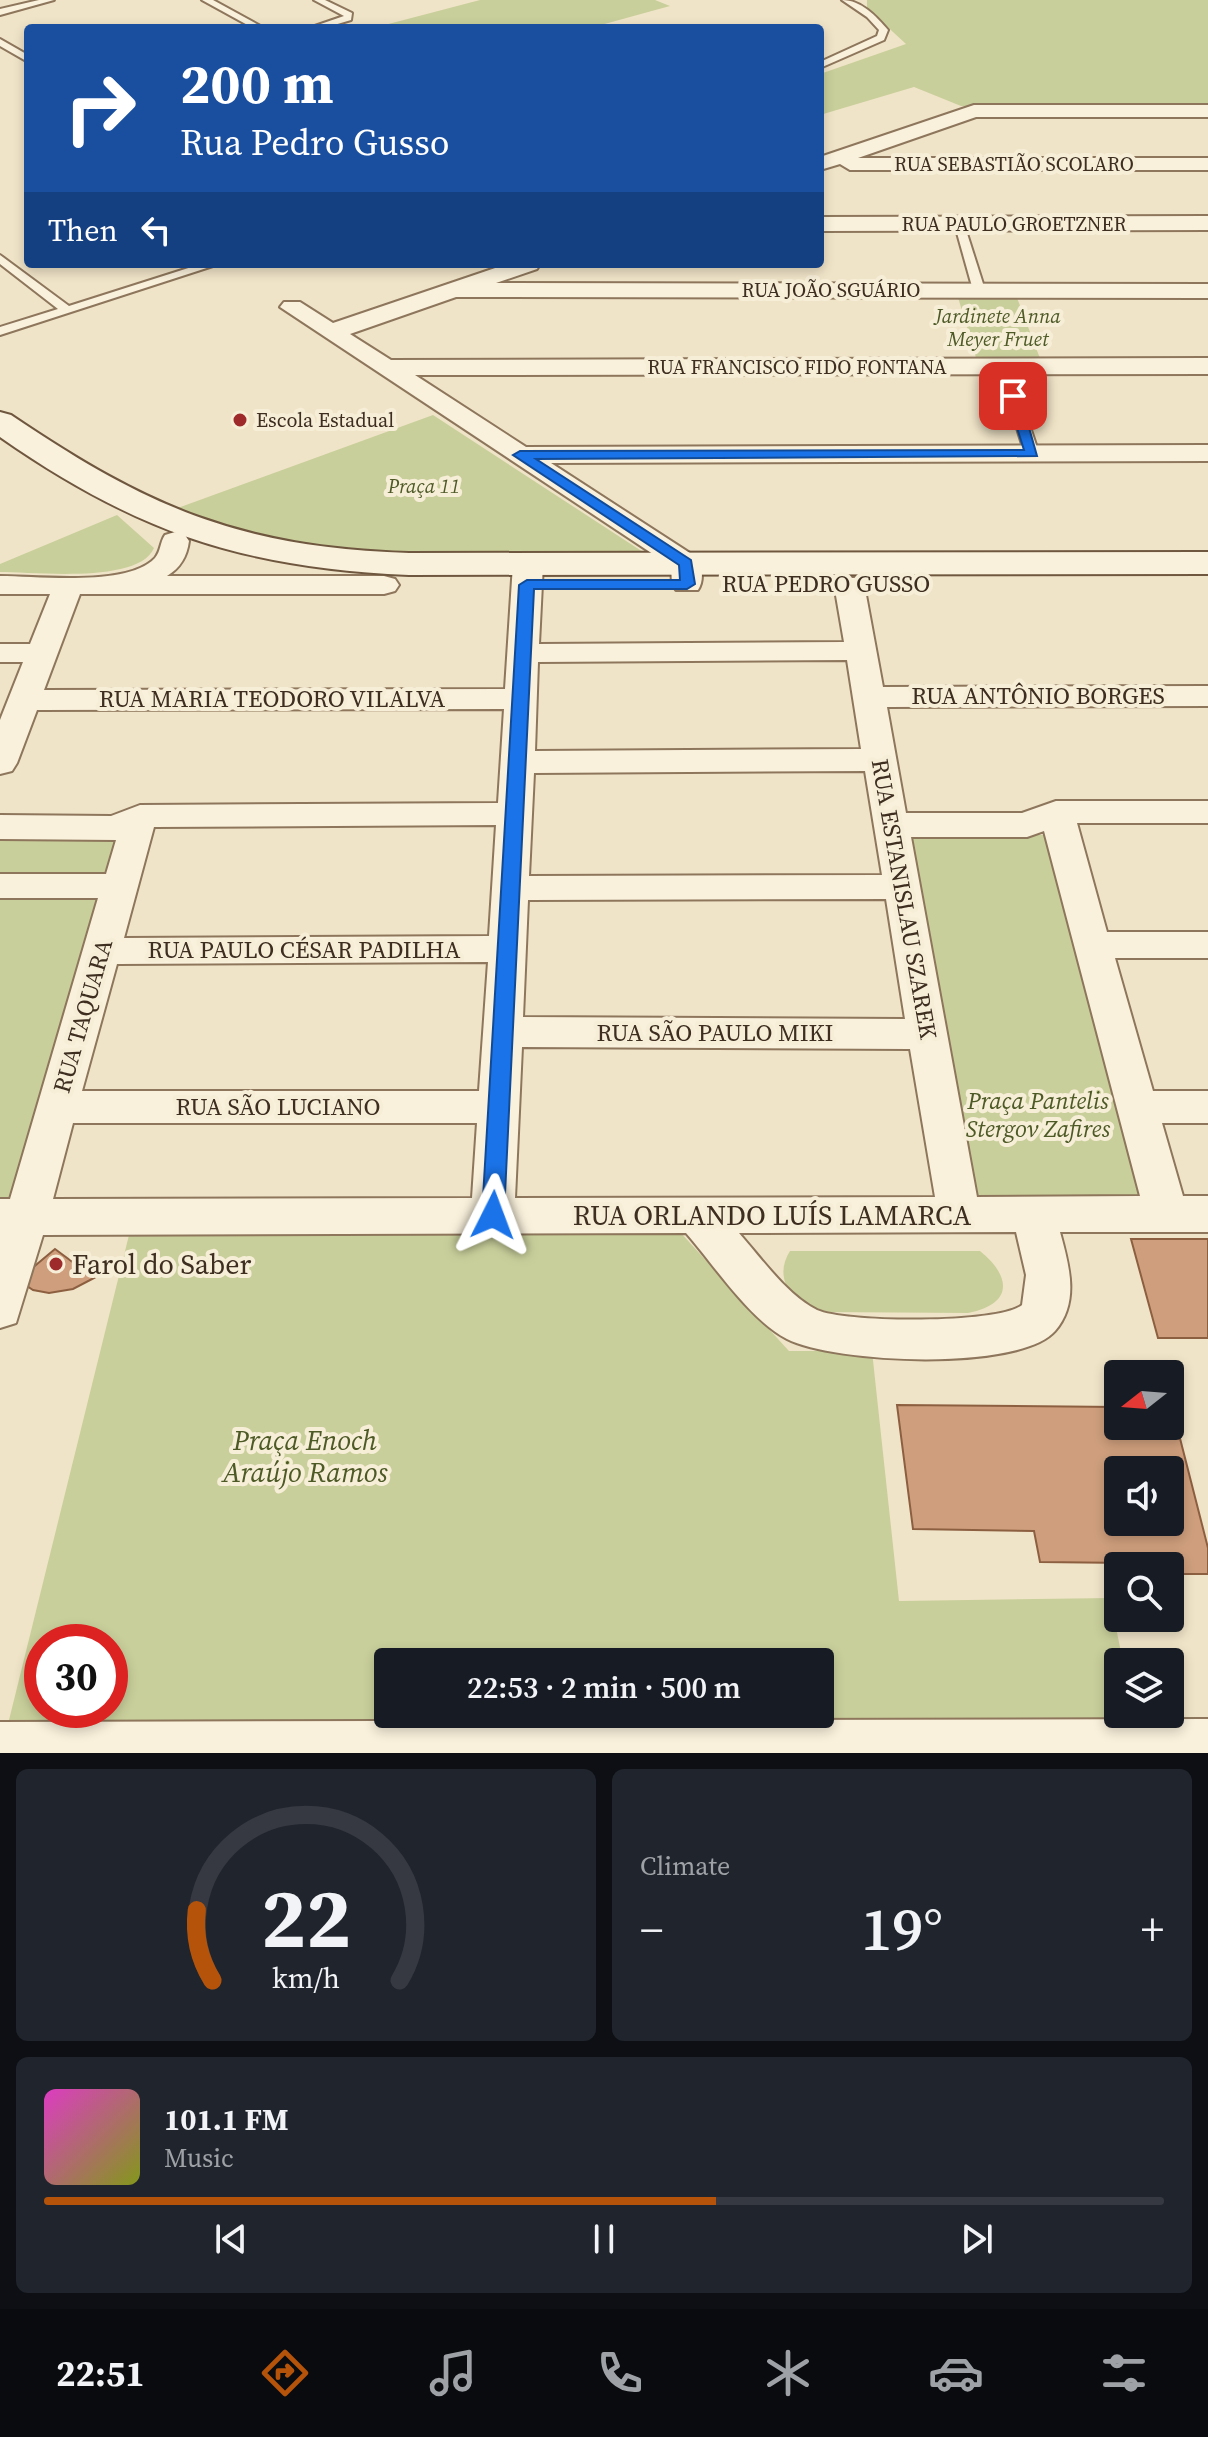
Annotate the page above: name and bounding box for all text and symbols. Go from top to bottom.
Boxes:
text: 200 m [180,45,334,122]
icon: right [48,56,152,160]
text: Rua Pedro Gusso [180,118,450,167]
street label: RUA SEBASTIÃO SCOLARO [894,150,1134,178]
icon: left [134,208,178,252]
text: Then [48,210,118,251]
street label: RUA PAULO GROETZNER [902,210,1126,238]
street label: RUA JOÃO SGUÁRIO [742,276,920,304]
park label: Jardinete Anna Meyer Fruet [932,302,1061,353]
street label: RUA FRANCISCO FIDO FONTANA [647,353,948,381]
pin [979,362,1047,430]
icon: arrive [991,374,1035,418]
place label: Escola Estadual [256,406,394,434]
marker: Escola Estadual [231,411,249,429]
park label: Praça 11 [387,472,460,500]
street label: RUA PEDRO GUSSO [722,567,930,600]
street label: RUA ANTÔNIO BORGES [911,679,1165,712]
street label: RUA MARIA TEODORO VILALVA [99,682,445,715]
street label: RUA ESTANISLAU SZAREK [864,756,945,1042]
street label: RUA PAULO CÉSAR PADILHA [148,933,460,966]
street label: RUA TAQUARA [45,935,120,1097]
street label: RUA SÃO PAULO MIKI [596,1016,834,1049]
park label: Praça Pantelis Stergov Zafires [966,1084,1110,1145]
street label: RUA SÃO LUCIANO [175,1090,381,1123]
position arrow [451,1173,535,1257]
street label: RUA ORLANDO LUÍS LAMARCA [573,1196,972,1234]
place label: Farol do Saber [72,1245,251,1283]
marker: Farol do Saber [47,1255,65,1273]
north arrow [1104,1360,1184,1440]
map controls [1104,1360,1184,1728]
park label: Praça Enoch Araújo Ramos [220,1421,389,1491]
button: sound [1104,1456,1184,1536]
button: search [1104,1552,1184,1632]
speed limit sign: 30 [24,1624,128,1728]
button: layers [1104,1648,1184,1728]
text: 22:53 · 2 min · 500 m [467,1667,741,1708]
text: Climate [640,1848,730,1884]
text: 22 [261,1861,351,1975]
text: 19° [861,1888,943,1970]
text: − [640,1899,663,1960]
text: + [1141,1899,1164,1960]
text: km/h [272,1958,340,1998]
text: 101.1 FM [164,2099,289,2140]
text: Music [164,2140,234,2176]
icon: previous [209,2217,253,2261]
icon: pause [582,2217,626,2261]
icon: next [955,2217,999,2261]
icon: directions [257,2345,313,2401]
icon: music [425,2345,481,2401]
icon: phone [592,2345,648,2401]
icon: climate [760,2345,816,2401]
icon: car [928,2345,984,2401]
icon: filters [1096,2345,1152,2401]
text: 22:51 [56,2349,145,2398]

